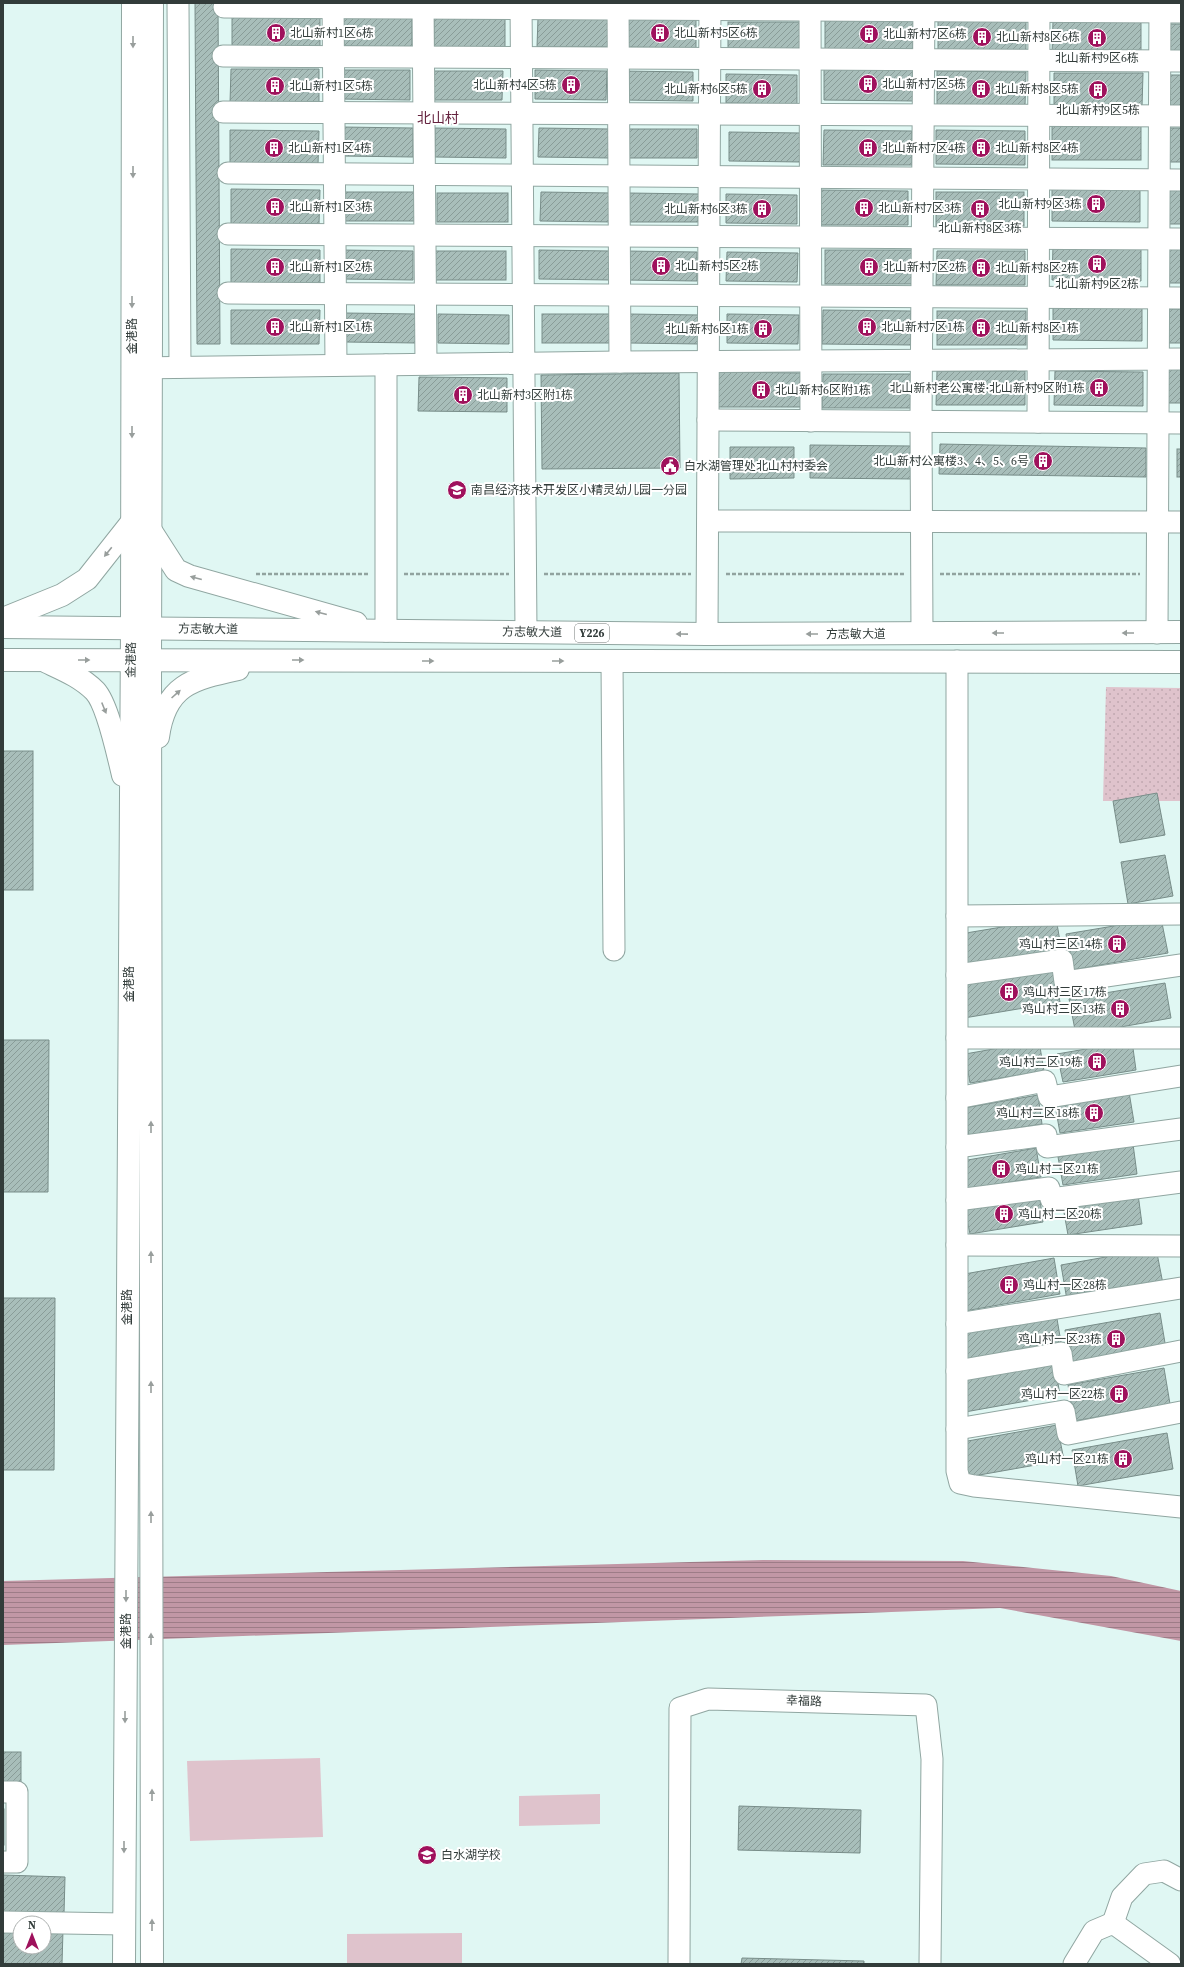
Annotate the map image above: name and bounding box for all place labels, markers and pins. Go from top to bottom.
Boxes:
building icon: 北山新村1区6栋 [265,22,287,44]
building icon: 北山新村5区6栋 [649,22,671,44]
building icon: 北山新村7区6栋 [858,23,880,45]
place label: 北山新村1区6栋 [290,25,374,41]
place label: 北山新村5区6栋 [674,25,758,41]
place label: 北山新村7区6栋 [883,26,967,42]
building icon: 北山新村8区6栋 [971,26,993,48]
building icon: 北山新村9区6栋 [1086,27,1108,49]
place label: 北山新村8区6栋 [996,29,1080,45]
place label: 北山新村9区6栋 [1055,50,1139,66]
building icon: 北山新村7区5栋 [857,73,879,95]
building icon: 北山新村4区5栋 [560,74,582,96]
building icon: 北山新村1区5栋 [264,75,286,97]
place label: 北山新村7区5栋 [882,76,966,92]
place label: 北山新村4区5栋 [473,77,557,93]
place label: 北山新村1区5栋 [289,78,373,94]
building icon: 北山新村6区5栋 [751,78,773,100]
building icon: 北山新村8区5栋 [970,78,992,100]
building icon: 北山新村9区5栋 [1087,79,1109,101]
place label: 北山新村6区5栋 [664,81,748,97]
place label: 北山新村8区5栋 [995,81,1079,97]
place label: 北山新村9区5栋 [1056,102,1140,118]
building icon: 北山新村1区4栋 [263,137,285,159]
building icon: 北山新村7区4栋 [857,137,879,159]
building icon: 北山新村8区4栋 [970,137,992,159]
place label: 北山新村1区4栋 [288,140,372,156]
place label: 北山新村7区4栋 [882,140,966,156]
place label: 北山新村8区4栋 [995,140,1079,156]
building icon: 北山新村9区3栋 [1085,193,1107,215]
building icon: 北山新村1区3栋 [264,196,286,218]
place label: 北山新村9区3栋 [998,196,1082,212]
building icon: 北山新村7区3栋 [853,197,875,219]
building icon: 北山新村6区3栋 [751,198,773,220]
building icon: 北山新村8区3栋 [969,198,991,220]
place label: 北山新村1区3栋 [289,199,373,215]
place label: 北山新村7区3栋 [878,200,962,216]
place label: 北山新村6区3栋 [664,201,748,217]
place label: 北山新村8区3栋 [938,220,1022,236]
building icon: 北山新村9区2栋 [1086,253,1108,275]
building icon: 北山新村5区2栋 [650,255,672,277]
building icon: 北山新村1区2栋 [264,256,286,278]
building icon: 北山新村7区2栋 [858,256,880,278]
building icon: 北山新村8区2栋 [970,257,992,279]
place label: 北山新村5区2栋 [675,258,759,274]
place label: 北山新村1区2栋 [289,259,373,275]
place label: 北山新村7区2栋 [883,259,967,275]
place label: 北山新村8区2栋 [995,260,1079,276]
place label: 北山新村9区2栋 [1055,276,1139,292]
building icon: 北山新村1区1栋 [264,316,286,338]
building icon: 北山新村7区1栋 [856,316,878,338]
building icon: 北山新村8区1栋 [970,317,992,339]
building icon: 北山新村6区1栋 [752,318,774,340]
place label: 北山新村1区1栋 [289,319,373,335]
place label: 北山新村7区1栋 [881,319,965,335]
place label: 北山新村8区1栋 [995,320,1079,336]
place label: 北山新村6区1栋 [665,321,749,337]
building icon: 北山新村老公寓楼·北山新村9区附1栋 [1088,377,1110,399]
building icon: 北山新村6区附1栋 [750,379,772,401]
place label: 北山新村老公寓楼·北山新村9区附1栋 [889,380,1085,396]
place label: 北山新村6区附1栋 [775,382,871,398]
building icon: 北山新村3区附1栋 [452,384,474,406]
place label: 北山新村3区附1栋 [477,387,573,403]
building icon: 北山新村公寓楼3、4、5、6号 [1032,450,1054,472]
place label: 北山新村公寓楼3、4、5、6号 [873,453,1029,469]
public building icon: 白水湖管理处北山村村委会 [659,455,681,477]
place label: 白水湖管理处北山村村委会 [684,458,828,474]
school or university icon: 南昌经济技术开发区小精灵幼儿园一分园 [446,479,468,501]
place label: 南昌经济技术开发区小精灵幼儿园一分园 [471,482,687,498]
building icon: 鸡山村三区14栋 [1106,933,1128,955]
place label: 鸡山村三区14栋 [1019,936,1103,952]
building icon: 鸡山村三区17栋 [998,981,1020,1003]
place label: 鸡山村三区17栋 [1023,984,1107,1000]
building icon: 鸡山村三区13栋 [1109,998,1131,1020]
place label: 鸡山村三区13栋 [1022,1001,1106,1017]
building icon: 鸡山村二区19栋 [1086,1051,1108,1073]
place label: 鸡山村二区19栋 [999,1054,1083,1070]
building icon: 鸡山村二区18栋 [1083,1102,1105,1124]
place label: 鸡山村二区18栋 [996,1105,1080,1121]
building icon: 鸡山村二区21栋 [990,1158,1012,1180]
place label: 鸡山村二区21栋 [1015,1161,1099,1177]
building icon: 鸡山村二区20栋 [993,1203,1015,1225]
place label: 鸡山村二区20栋 [1018,1206,1102,1222]
building icon: 鸡山村一区28栋 [998,1274,1020,1296]
place label: 鸡山村一区28栋 [1023,1277,1107,1293]
building icon: 鸡山村一区23栋 [1105,1328,1127,1350]
place label: 鸡山村一区23栋 [1018,1331,1102,1347]
building icon: 鸡山村一区22栋 [1108,1383,1130,1405]
place label: 鸡山村一区22栋 [1021,1386,1105,1402]
building icon: 鸡山村一区21栋 [1112,1448,1134,1470]
place label: 鸡山村一区21栋 [1025,1451,1109,1467]
school or university icon: 白水湖学校 [416,1844,438,1866]
place label: 白水湖学校 [441,1847,501,1863]

